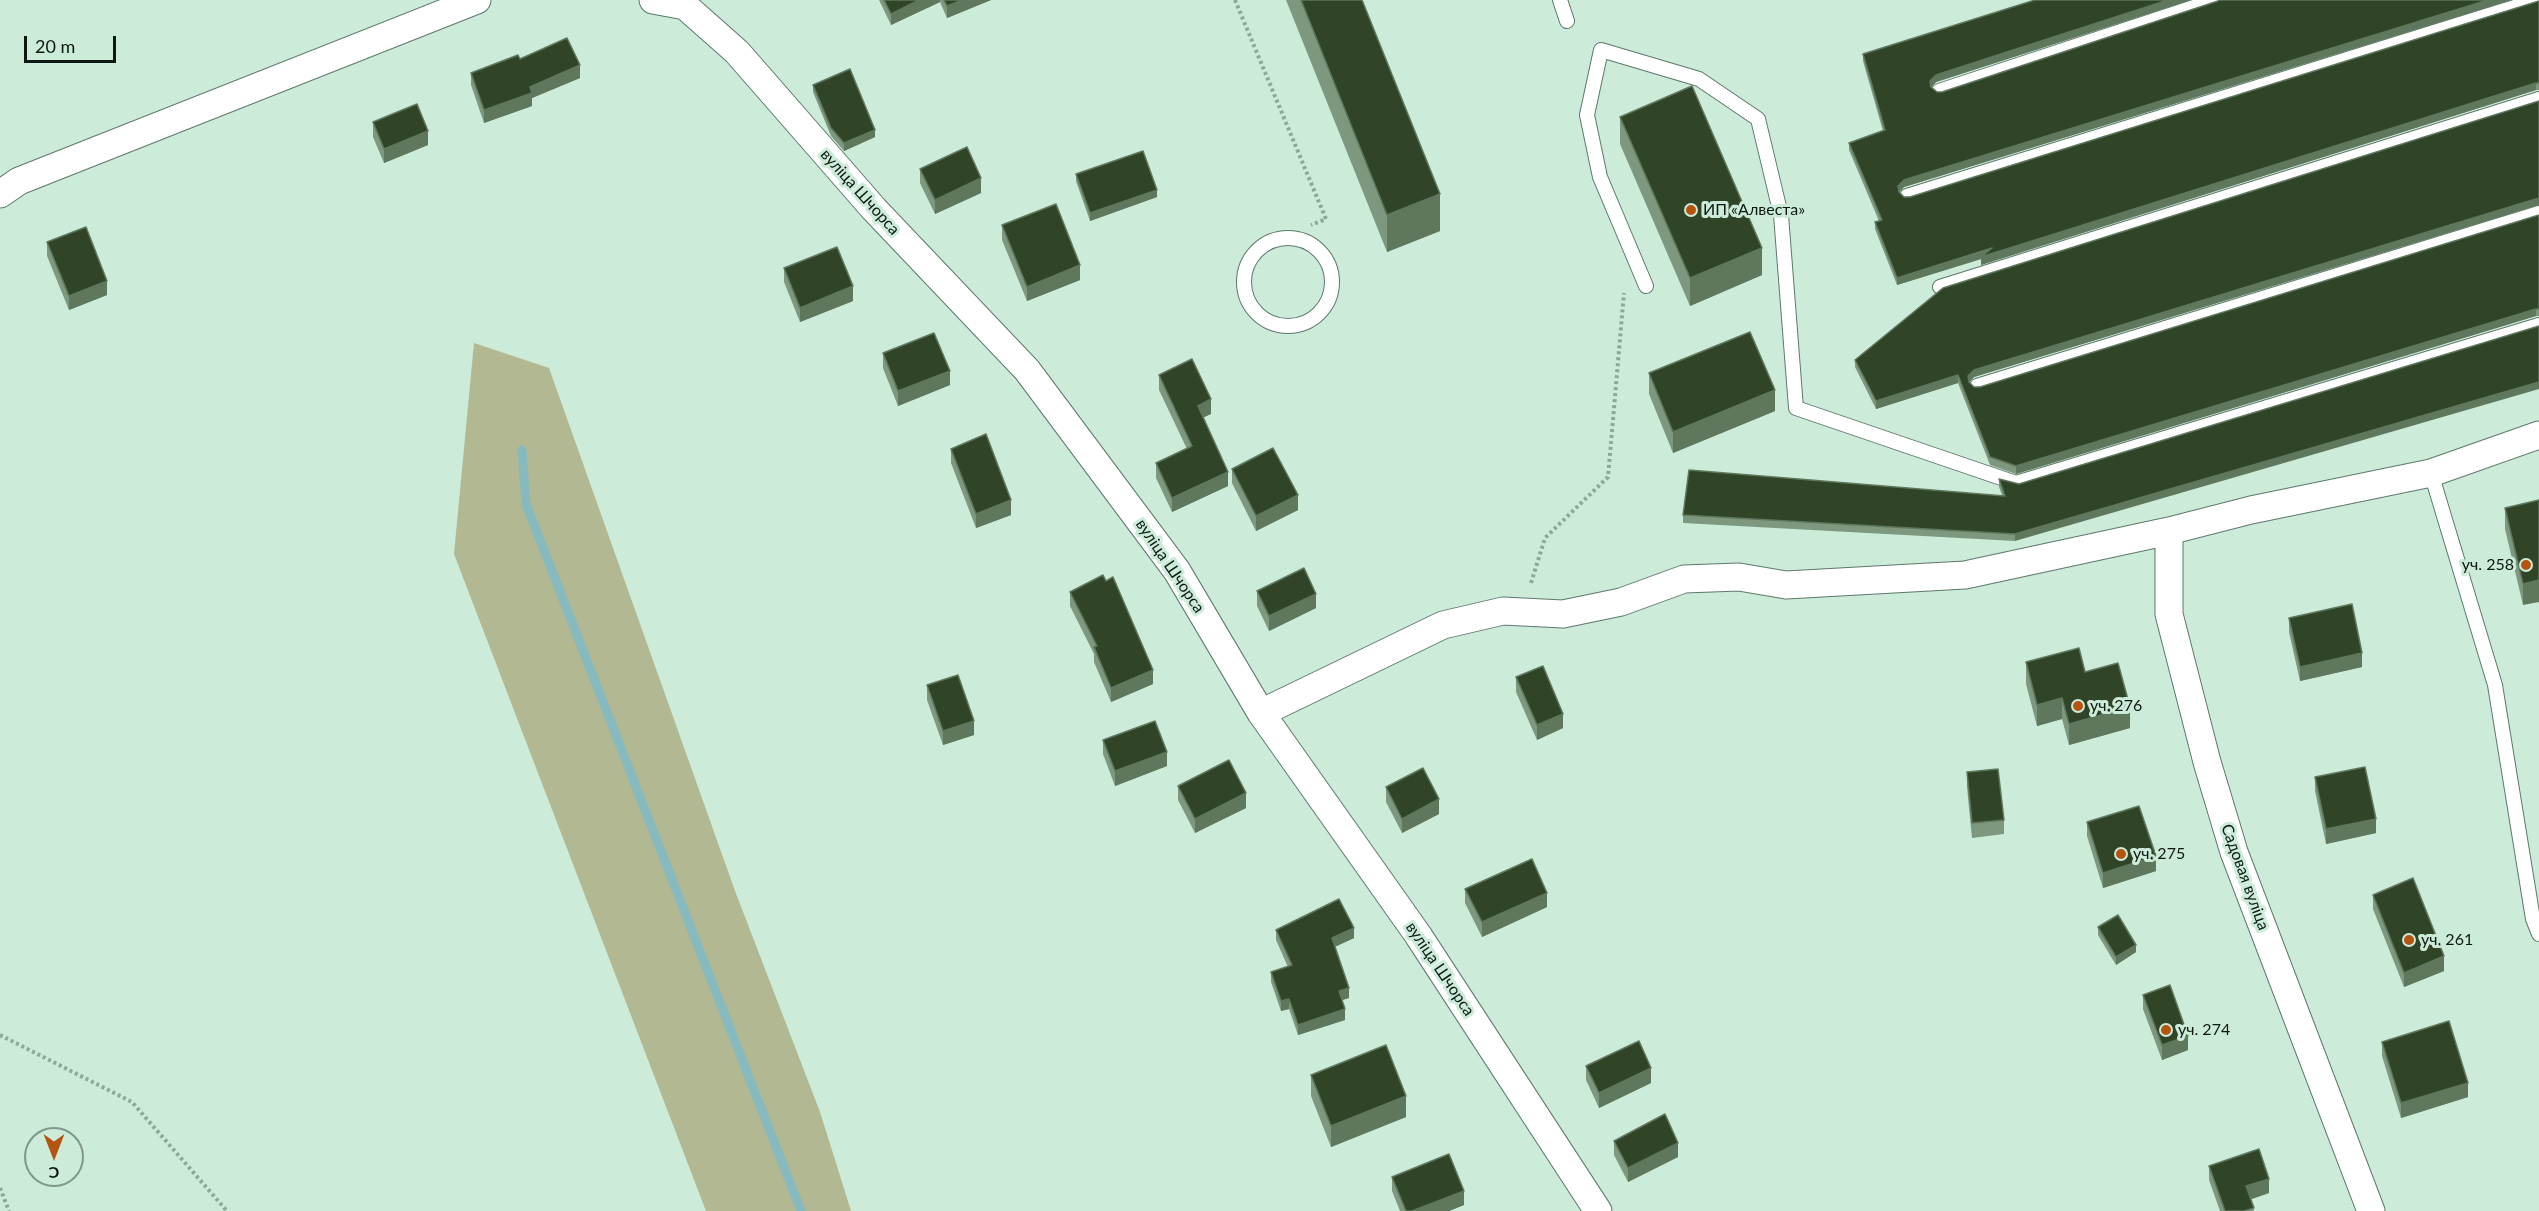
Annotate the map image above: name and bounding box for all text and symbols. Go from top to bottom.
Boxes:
scale bar [27,24,118,62]
text: 20 m [35,35,75,57]
street label: вуліца Шчорса [816,145,904,239]
place label: ИП «Алвеста» [1703,200,1805,220]
marker: ИП «Алвеста» [1684,203,1698,217]
street label: вуліца Шчорса [1132,515,1208,617]
place label: уч. 258 [2462,555,2514,575]
marker: уч. 258 [2519,558,2533,572]
place label: уч. 276 [2090,696,2142,716]
marker: уч. 276 [2071,699,2085,713]
street label: Садовая вуліца [2217,821,2273,933]
place label: уч. 275 [2133,844,2185,864]
marker: уч. 275 [2114,847,2128,861]
street label: вуліца Шчорса [1402,918,1478,1020]
place label: уч. 261 [2421,930,2473,950]
marker: уч. 261 [2402,933,2416,947]
place label: уч. 274 [2178,1020,2230,1040]
marker: уч. 274 [2159,1023,2173,1037]
north arrow [24,1127,84,1187]
text: С [49,1164,59,1183]

